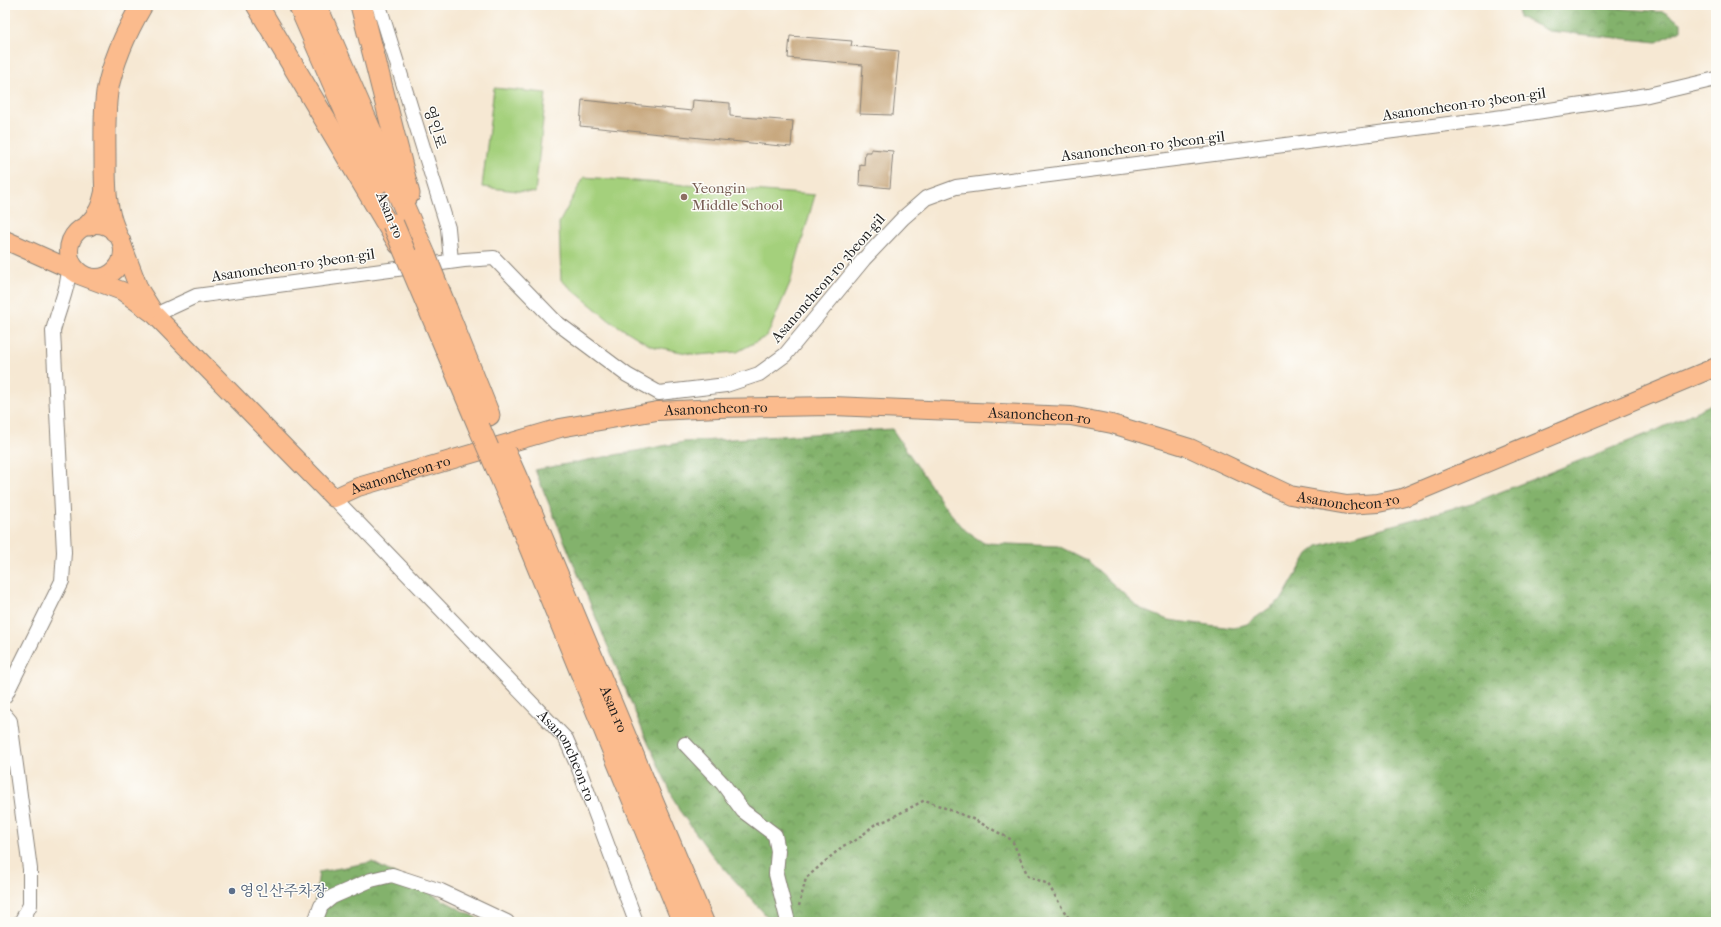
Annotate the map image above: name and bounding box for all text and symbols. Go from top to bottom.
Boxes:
street label: Asanoncheon-ro 3beon-gil [1380,84,1547,125]
street label: 영인로 [420,104,450,151]
street label: Asanoncheon-ro 3beon-gil [1059,127,1226,165]
place label: Yeongin Middle School [691,179,783,214]
street label: Asan-ro [372,188,408,241]
marker: Yeongin Middle School [679,192,689,202]
street label: Asanoncheon-ro 3beon-gil [767,210,889,347]
street label: Asanoncheon-ro 3beon-gil [209,245,376,286]
street label: Asanoncheon-ro [663,398,768,420]
street label: Asanoncheon-ro [987,403,1093,429]
street label: Asanoncheon-ro [346,451,453,499]
street label: Asanoncheon-ro [1294,487,1401,514]
street label: Asan-ro [596,682,632,735]
street label: Asanoncheon-ro [533,705,599,804]
place label: 영인산주차장 [240,882,327,900]
marker: 영인산주차장 [227,886,237,896]

